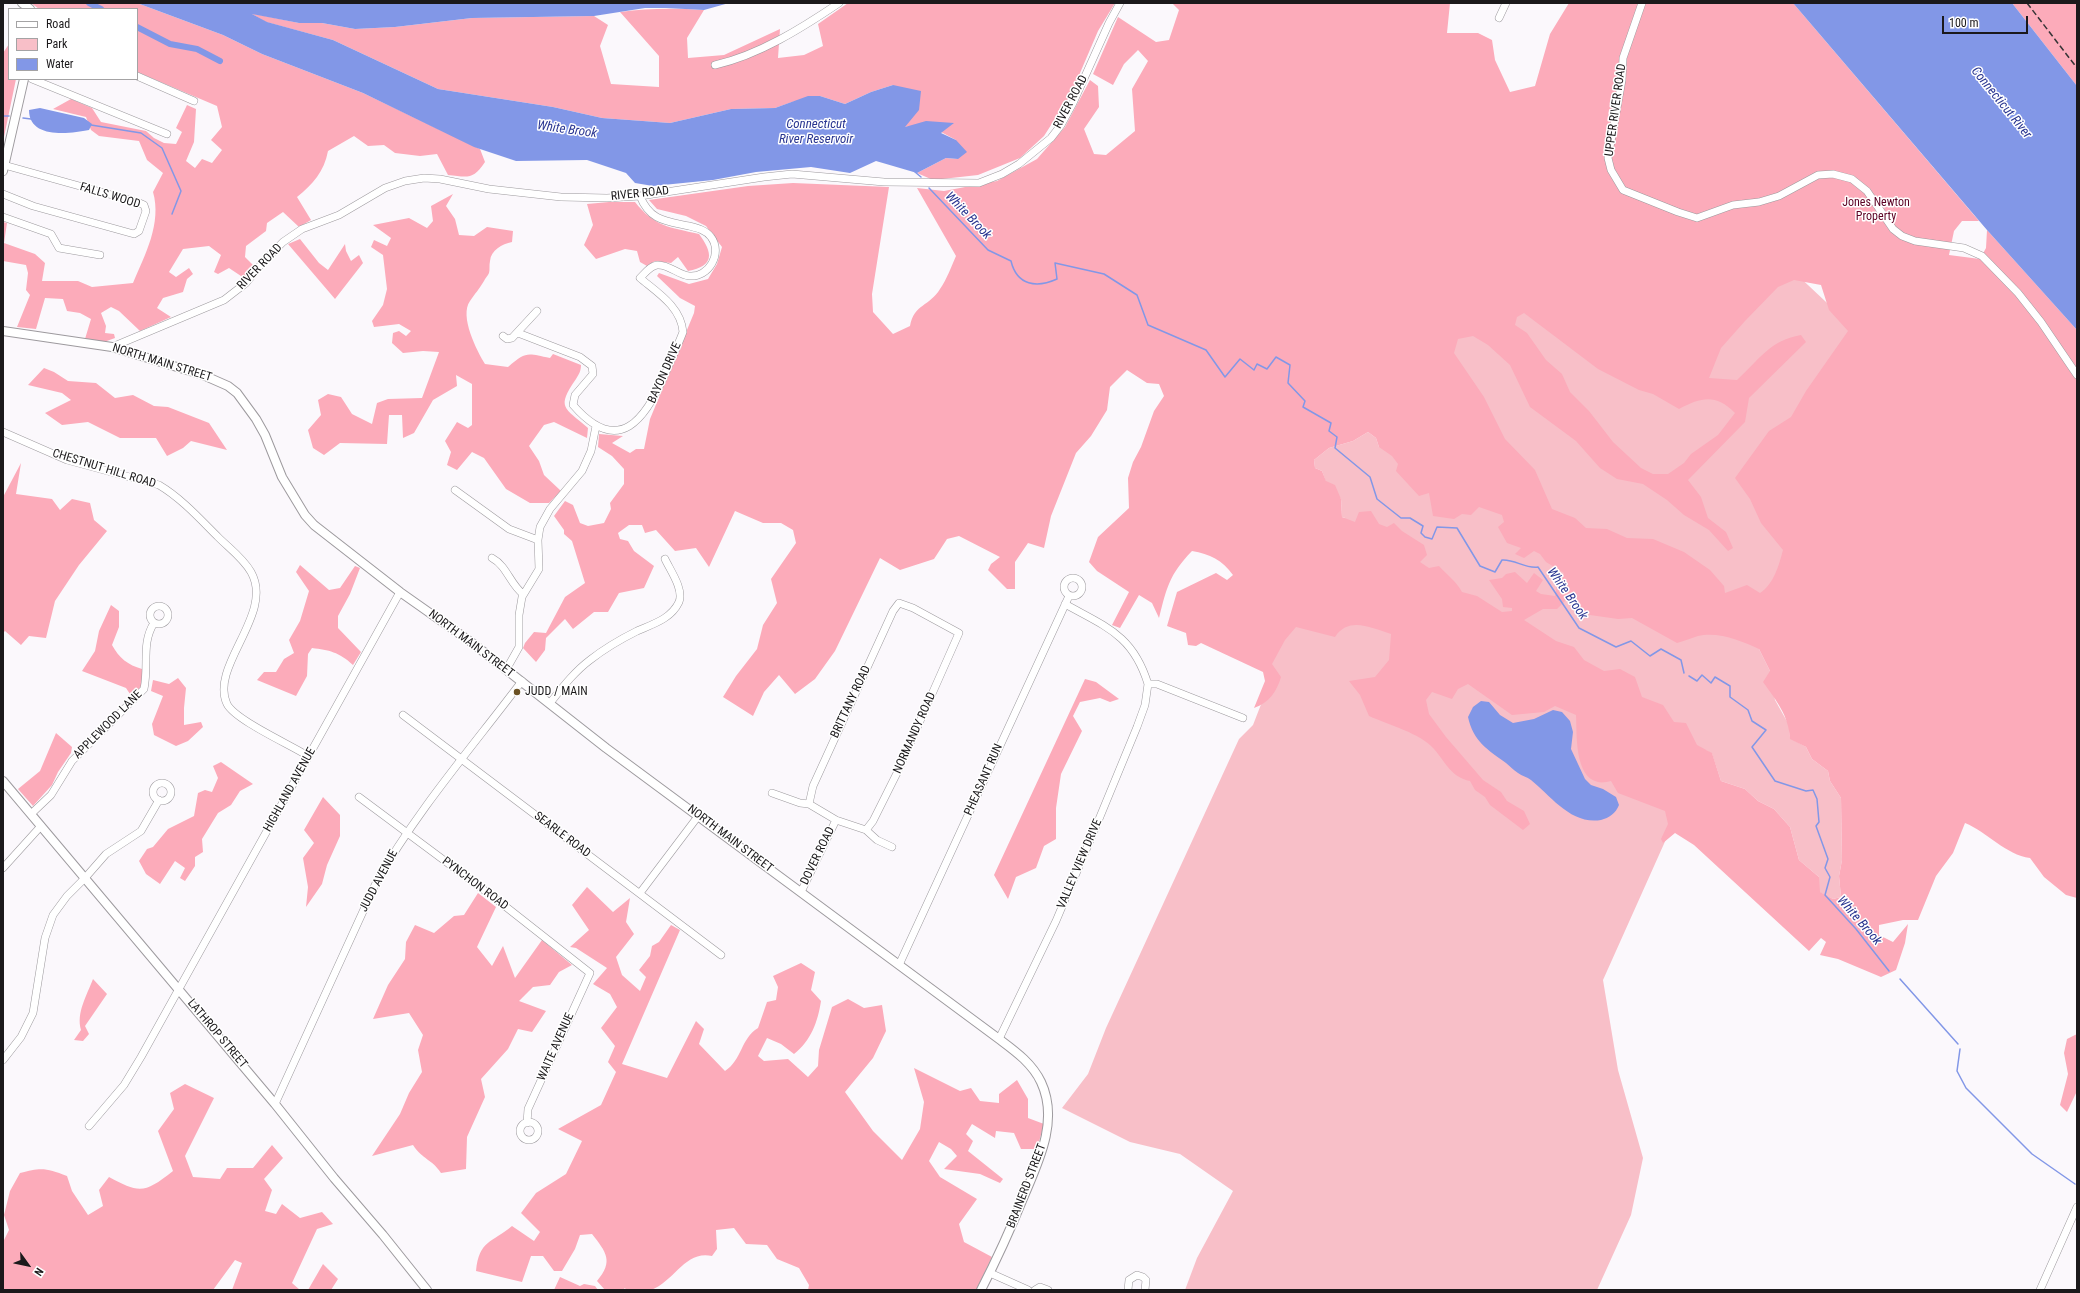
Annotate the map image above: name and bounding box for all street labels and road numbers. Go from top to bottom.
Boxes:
street label: UPPER RIVER ROAD [1602,63,1630,157]
street label: RIVER ROAD [1051,73,1091,131]
street label: FALLS WOOD [78,180,142,212]
street label: RIVER ROAD [610,184,670,204]
street label: RIVER ROAD [235,241,285,293]
street label: BAYON DRIVE [645,340,685,406]
street label: NORTH MAIN STREET [110,341,214,385]
street label: CHESTNUT HILL ROAD [50,446,158,492]
street label: NORTH MAIN STREET [425,607,517,681]
street label: BRITTANY ROAD [828,663,874,741]
street label: APPLEWOOD LANE [71,688,145,762]
street label: NORMANDY ROAD [891,690,939,776]
street label: PHEASANT RUN [962,742,1006,818]
street label: HIGHLAND AVENUE [261,745,319,835]
street label: NORTH MAIN STREET [684,802,776,876]
street label: SEARLE ROAD [531,809,593,861]
street label: VALLEY VIEW DRIVE [1055,817,1105,911]
street label: DOVER ROAD [798,825,838,887]
street label: JUDD AVENUE [357,847,401,915]
street label: PYNCHON ROAD [439,854,511,914]
street label: LATHROP STREET [184,997,250,1071]
street label: WAITE AVENUE [535,1011,577,1083]
street label: BRAINERD STREET [1004,1142,1050,1230]

